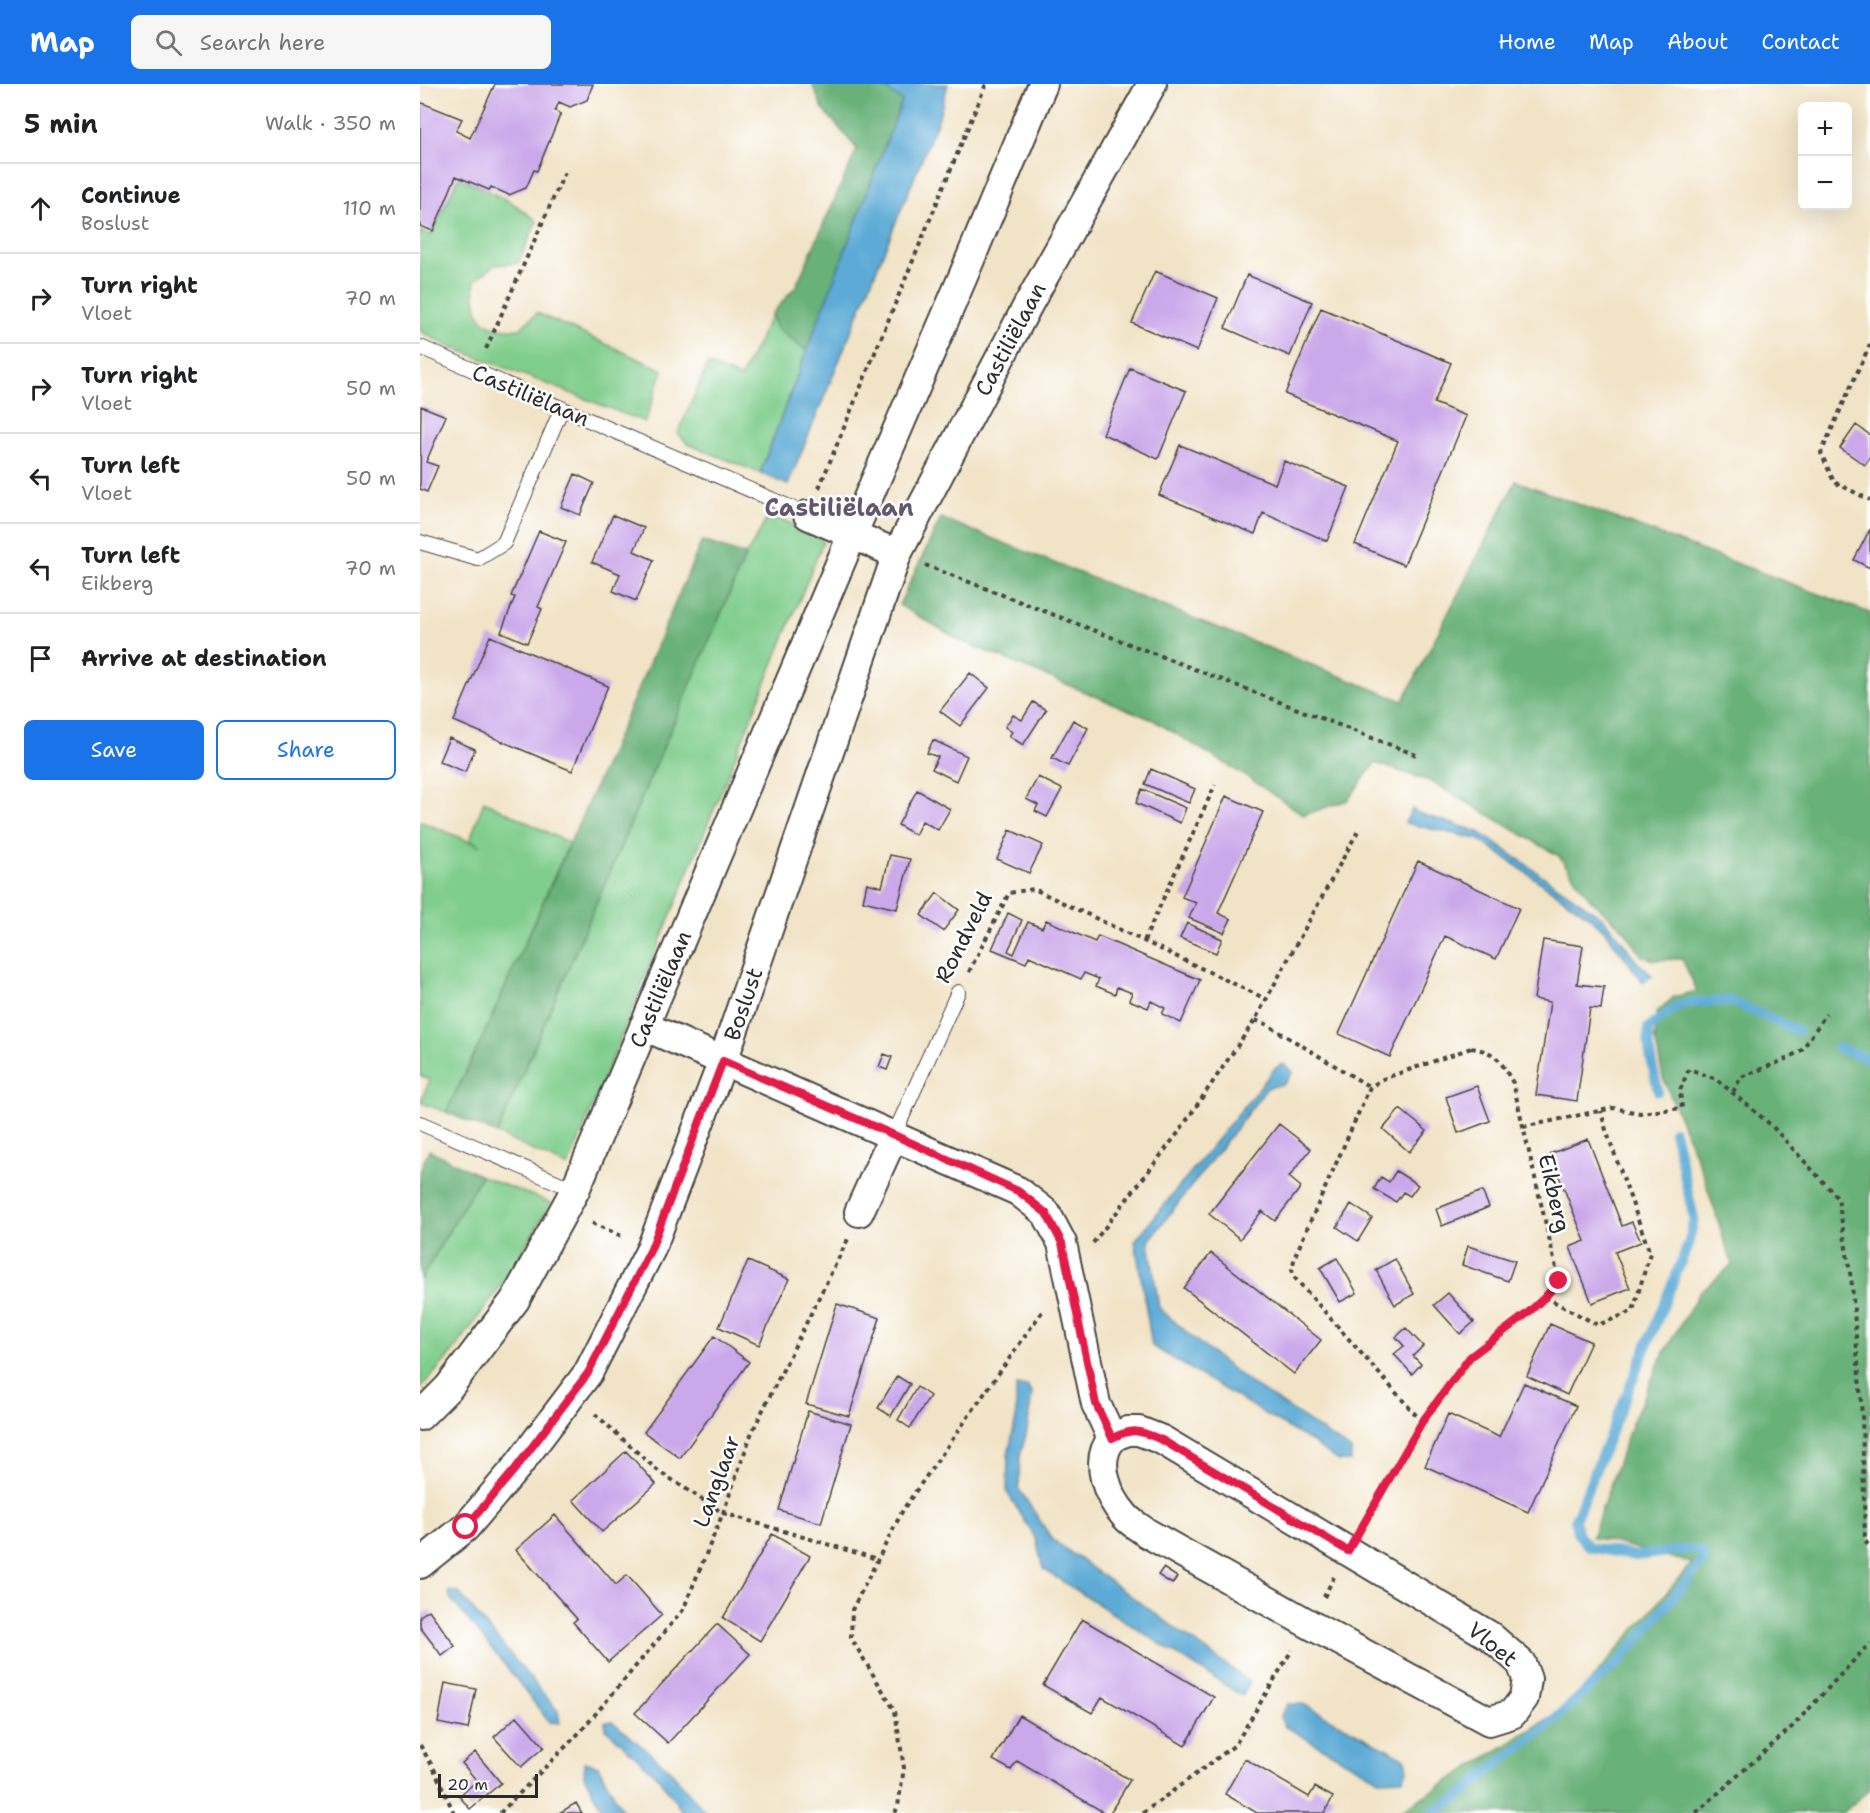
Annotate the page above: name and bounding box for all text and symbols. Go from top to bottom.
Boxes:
search box [131,15,551,69]
text: Map [30,23,95,61]
icon: search [152,26,185,59]
text: Search here [200,28,325,57]
text: Home [1498,28,1556,56]
text: Map [1589,28,1634,56]
text: About [1667,28,1728,56]
text: Contact [1761,28,1840,56]
map controls [1798,102,1852,210]
button: + [1798,102,1852,156]
text: 5 min [24,106,98,141]
text: Walk · 350 m [265,110,396,136]
button: − [1798,156,1852,210]
text: Continue [81,181,181,210]
icon: ahead [24,192,57,225]
text: 110 m [342,195,396,221]
text: Boslust [81,210,149,236]
text: Turn right [81,271,198,300]
street label: Castiliëlaan [968,277,1053,401]
icon: right [24,282,57,315]
text: 70 m [344,285,396,311]
text: Vloet [81,300,132,326]
street label: Castiliëlaan [468,358,594,433]
text: Turn right [81,361,198,390]
icon: right [24,372,57,405]
text: 50 m [346,375,396,401]
text: Vloet [81,390,132,416]
text: Turn left [81,451,180,480]
icon: left [24,462,57,495]
text: 50 m [346,465,396,491]
text: Vloet [81,480,132,506]
district label: Castiliëlaan [764,492,914,524]
text: Turn left [81,541,180,570]
icon: left [24,552,57,585]
text: 70 m [344,555,396,581]
text: Eikberg [81,570,153,596]
icon: arrive [24,642,57,675]
text: Arrive at destination [81,644,327,673]
button: Save [24,720,204,780]
button: Share [216,720,396,780]
street label: Rondveld [928,887,999,988]
street label: Castiliëlaan [623,926,698,1052]
street label: Boslust [718,964,769,1044]
street label: Eikberg [1531,1151,1578,1235]
route end [1545,1267,1571,1293]
street label: Langlaar [686,1431,747,1531]
route start [452,1513,478,1539]
street label: Vloet [1462,1615,1524,1673]
scale bar [438,1771,538,1798]
text: 20 m [447,1774,488,1795]

